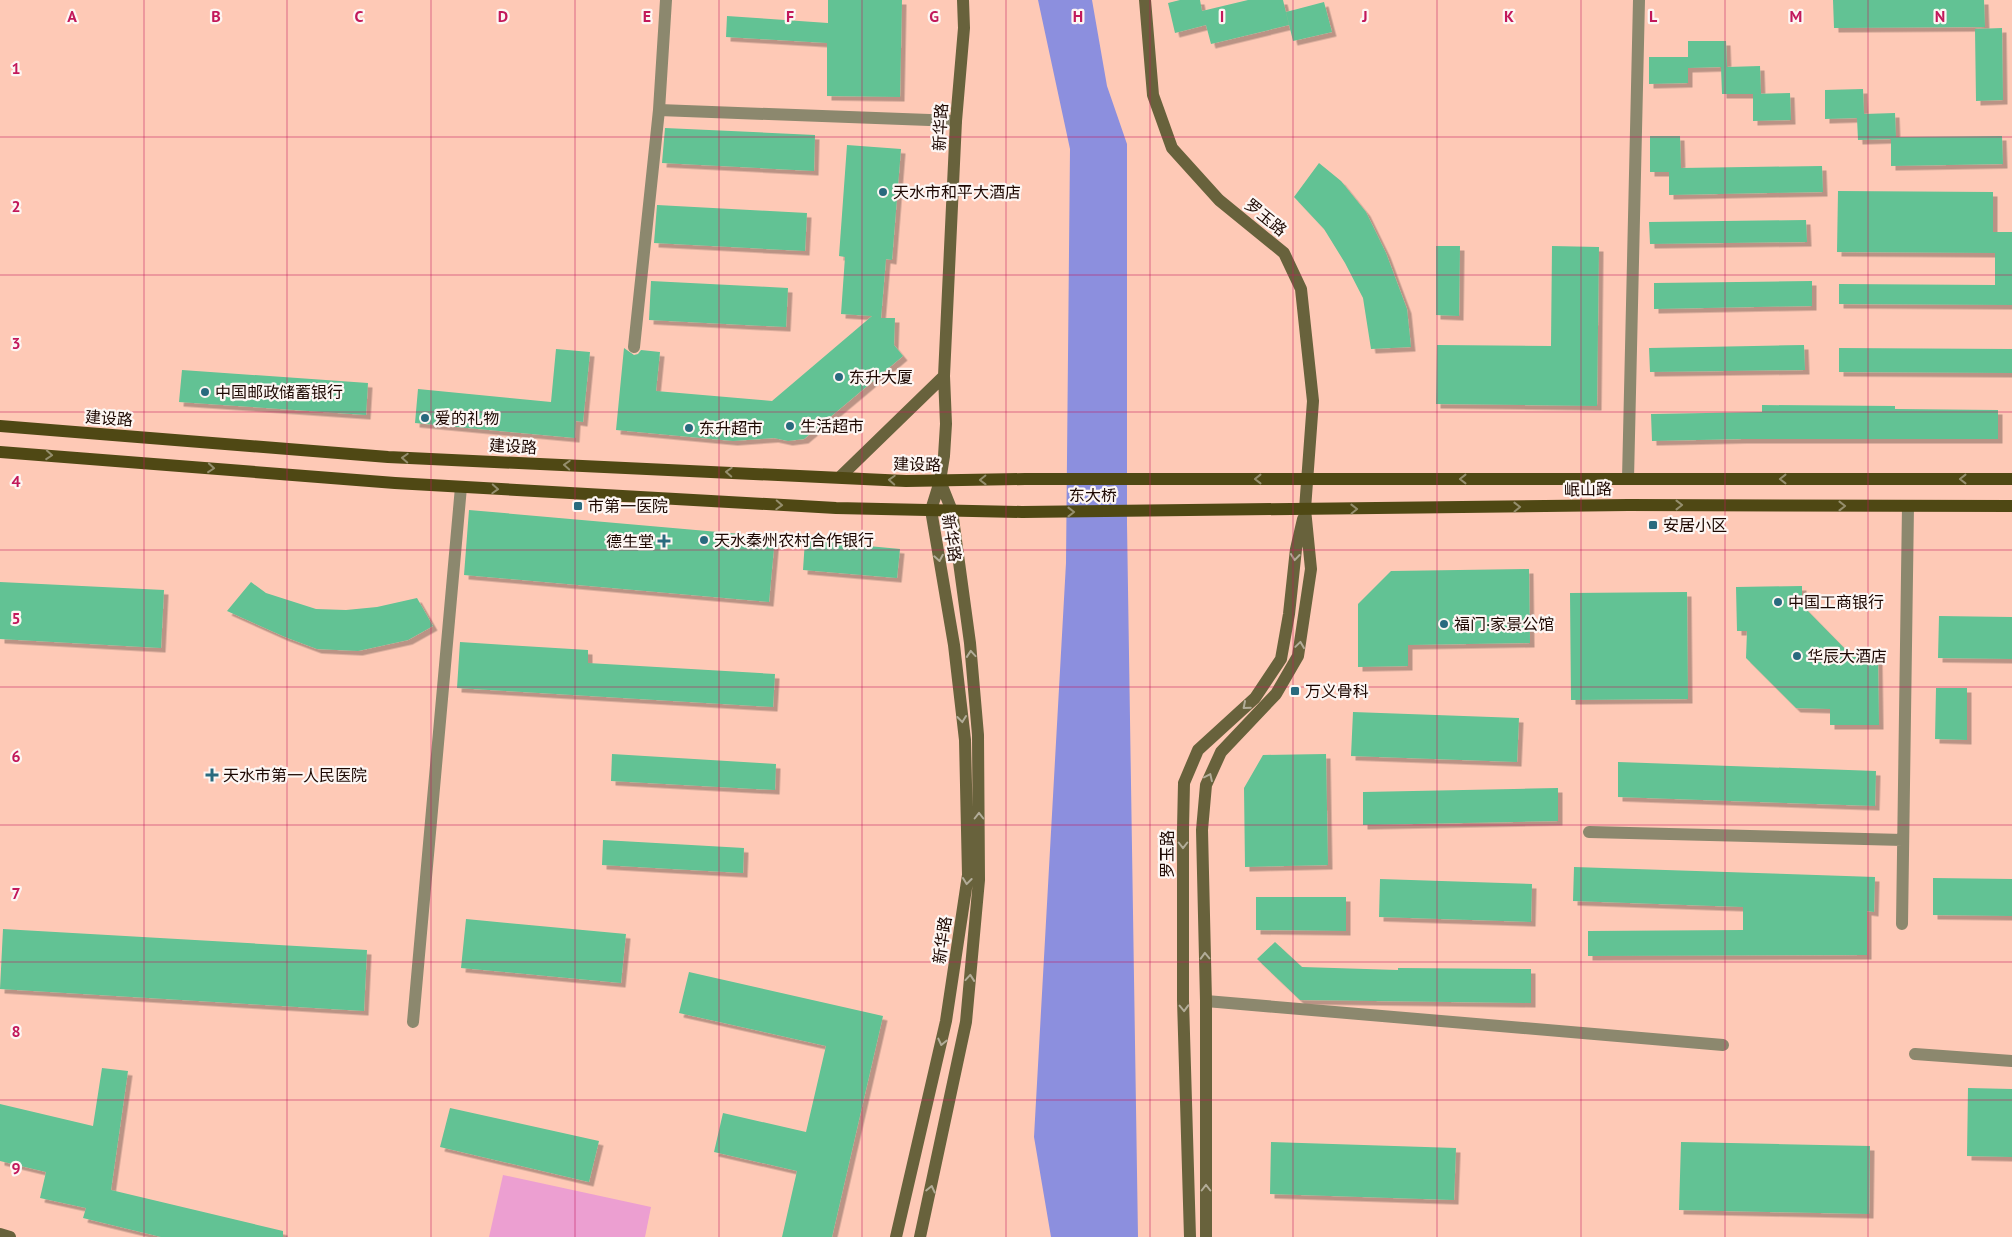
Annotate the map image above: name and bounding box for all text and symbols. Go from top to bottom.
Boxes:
text: A [67,6,77,26]
text: B [211,6,221,26]
text: C [355,6,364,26]
text: D [498,6,508,26]
text: E [643,6,651,26]
text: F [786,6,794,26]
text: G [929,6,939,26]
text: H [1073,6,1083,26]
text: I [1220,6,1224,26]
text: J [1361,6,1368,26]
text: K [1504,6,1514,26]
text: L [1649,6,1658,26]
text: M [1790,6,1802,26]
text: N [1935,6,1945,26]
text: 1 [11,58,21,78]
street label: 新华路 [929,103,951,151]
place label: 天水市和平大酒店 [893,182,1021,202]
marker: 天水市和平大酒店 [877,186,889,198]
street label: 罗玉路 [1241,194,1291,240]
text: 2 [11,196,21,216]
text: 3 [11,333,21,353]
place label: 东升大厦 [849,367,913,387]
marker: 东升大厦 [833,371,845,383]
place label: 中国邮政储蓄银行 [215,382,343,402]
marker: 中国邮政储蓄银行 [199,386,211,398]
street label: 建设路 [84,406,134,430]
place label: 爱的礼物 [435,408,499,428]
marker: 爱的礼物 [419,412,431,424]
place label: 生活超市 [800,416,864,436]
place label: 东升超市 [699,418,763,438]
marker: 生活超市 [784,420,796,432]
marker: 东升超市 [683,422,695,434]
street label: 建设路 [489,435,537,457]
one-way arrow [45,450,53,461]
one-way arrow [400,452,408,463]
street label: 建设路 [893,454,941,474]
one-way arrow [563,460,570,470]
one-way arrow [207,463,215,474]
one-way arrow [725,467,733,478]
text: 4 [11,471,21,491]
one-way arrow [1254,474,1262,484]
one-way arrow [1459,474,1467,484]
one-way arrow [1779,474,1787,484]
one-way arrow [1959,474,1967,484]
one-way arrow [887,475,895,486]
one-way arrow [979,475,986,485]
street label: 岷山路 [1564,479,1612,499]
one-way arrow [491,484,499,495]
street label: 东大桥 [1069,485,1117,505]
place label: 市第一医院 [588,496,668,516]
one-way arrow [776,499,784,510]
marker: 市第一医院 [572,500,584,512]
one-way arrow [1676,500,1683,510]
one-way arrow [1838,501,1846,511]
one-way arrow [1513,502,1521,512]
one-way arrow [1350,504,1358,514]
one-way arrow [1068,507,1075,517]
street label: 新华路 [938,513,966,563]
place label: 安居小区 [1663,515,1727,535]
marker: 安居小区 [1647,519,1659,531]
place label: 天水秦州农村合作银行 [714,530,874,550]
place label: 德生堂 [606,531,654,551]
marker: 天水秦州农村合作银行 [698,534,710,546]
marker: 德生堂 [658,535,670,547]
one-way arrow [1290,553,1301,561]
one-way arrow [933,554,943,563]
place label: 中国工商银行 [1788,592,1884,612]
marker: 中国工商银行 [1772,596,1784,608]
text: 5 [11,608,21,628]
place label: 福门·家景公馆 [1454,614,1554,634]
marker: 福门·家景公馆 [1438,618,1450,630]
one-way arrow [1294,640,1304,649]
place label: 华辰大酒店 [1807,646,1887,666]
one-way arrow [966,650,977,658]
marker: 华辰大酒店 [1791,650,1803,662]
place label: 万义骨科 [1305,681,1369,701]
marker: 万义骨科 [1289,685,1301,697]
one-way arrow [1242,701,1251,710]
one-way arrow [956,715,967,723]
text: 6 [11,746,21,766]
place label: 天水市第一人民医院 [223,765,367,785]
marker: 天水市第一人民医院 [205,768,219,782]
one-way arrow [1203,773,1214,782]
one-way arrow [974,812,984,820]
street label: 罗玉路 [1157,830,1177,878]
one-way arrow [1178,842,1188,850]
one-way arrow [962,877,973,885]
text: 7 [11,883,21,903]
street label: 新华路 [929,915,955,965]
one-way arrow [1200,952,1210,960]
one-way arrow [964,974,975,982]
one-way arrow [1178,1004,1189,1012]
text: 8 [11,1021,21,1041]
one-way arrow [937,1037,948,1046]
text: 9 [11,1158,21,1178]
one-way arrow [1201,1184,1211,1192]
one-way arrow [925,1185,936,1194]

